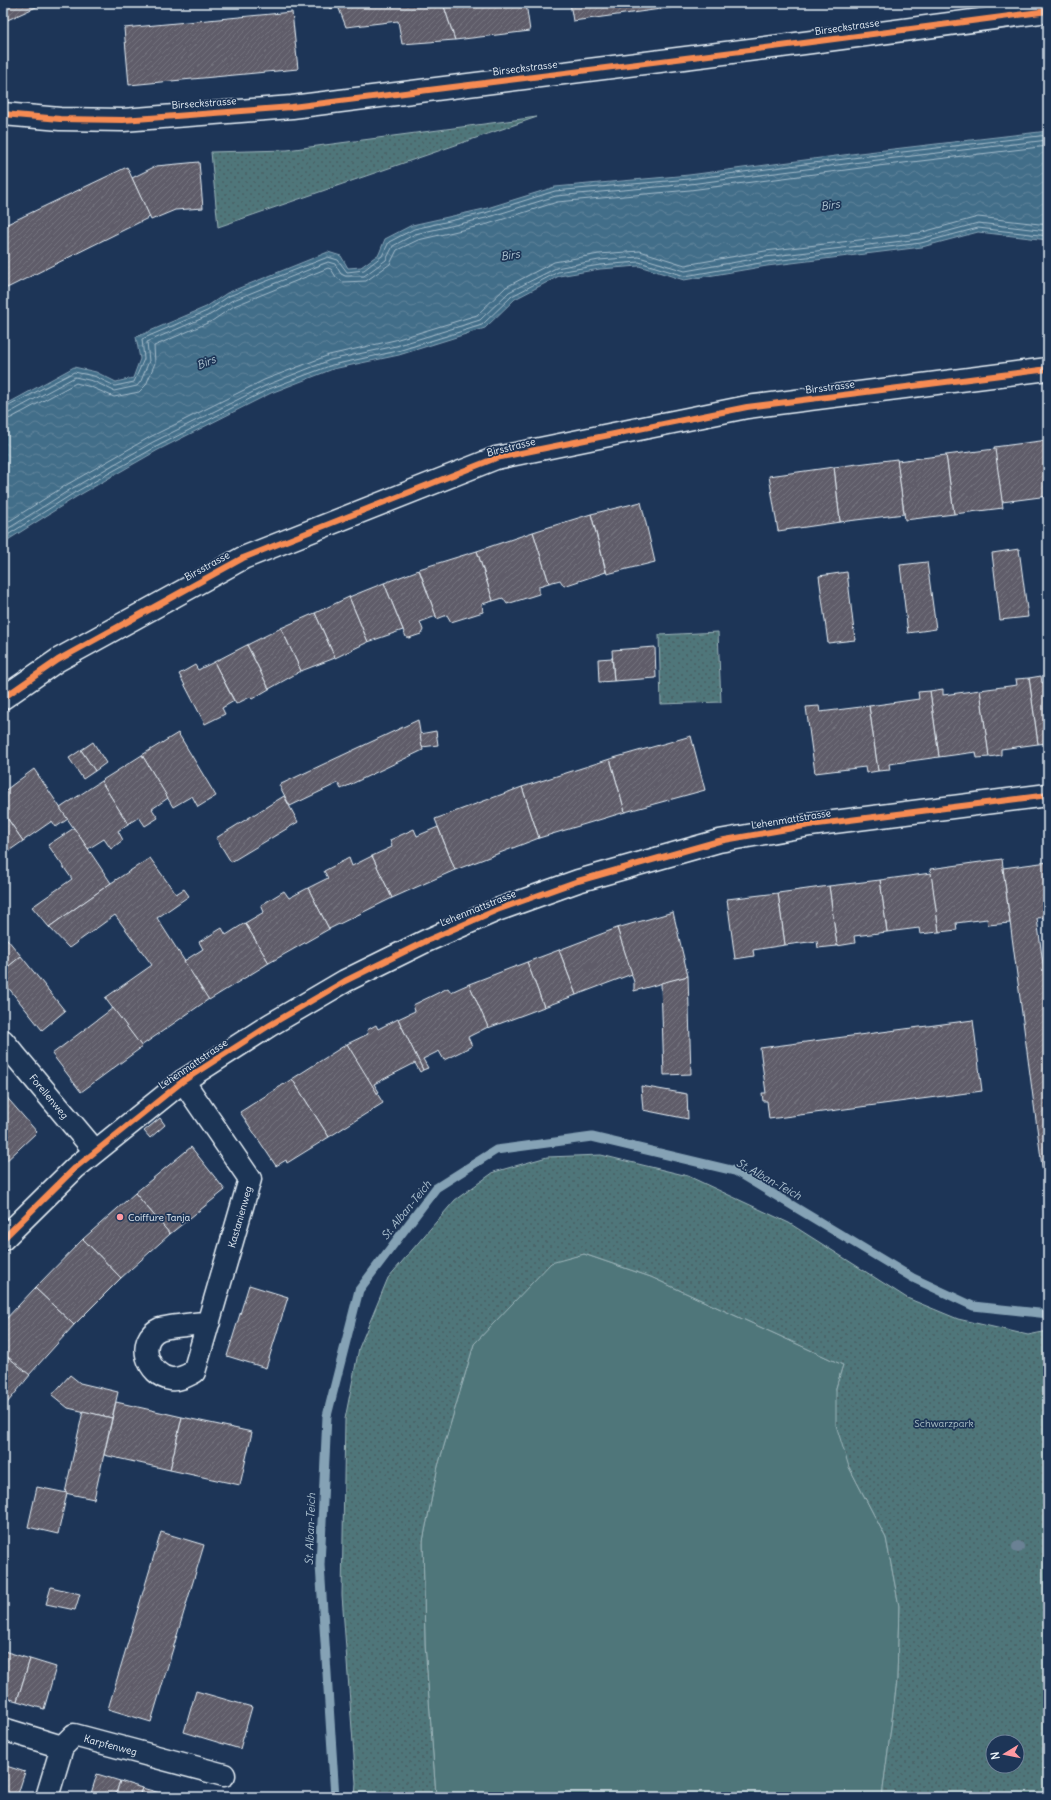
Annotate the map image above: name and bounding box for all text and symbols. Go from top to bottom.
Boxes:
street label: Birseckstrasse [814,16,880,38]
street label: Birseckstrasse [492,58,558,78]
street label: Birseckstrasse [171,94,237,112]
water label: Birs [819,196,842,213]
water label: Birs [499,246,522,263]
water label: Birs [194,351,218,372]
street label: Birsstrasse [805,378,855,396]
street label: Birsstrasse [485,435,537,459]
street label: Birsstrasse [182,548,232,584]
street label: Lehenmattstrasse [750,806,832,832]
street label: Lehenmattstrasse [438,887,518,929]
street label: Lehenmattstrasse [156,1036,230,1092]
street label: Forellenweg [27,1071,72,1121]
water label: St. Alban-Teich [734,1155,805,1203]
water label: St. Alban-Teich [378,1177,435,1242]
street label: Kastanienweg [225,1185,255,1249]
place label: Coiffure Tanja [128,1211,191,1224]
marker: Coiffure Tanja [115,1212,125,1222]
park label: Schwarzpark [914,1417,974,1430]
water label: St. Alban-Teich [302,1492,318,1565]
street label: Karpfenweg [83,1731,139,1758]
north arrow [985,1734,1025,1774]
text: N [988,1751,1003,1761]

